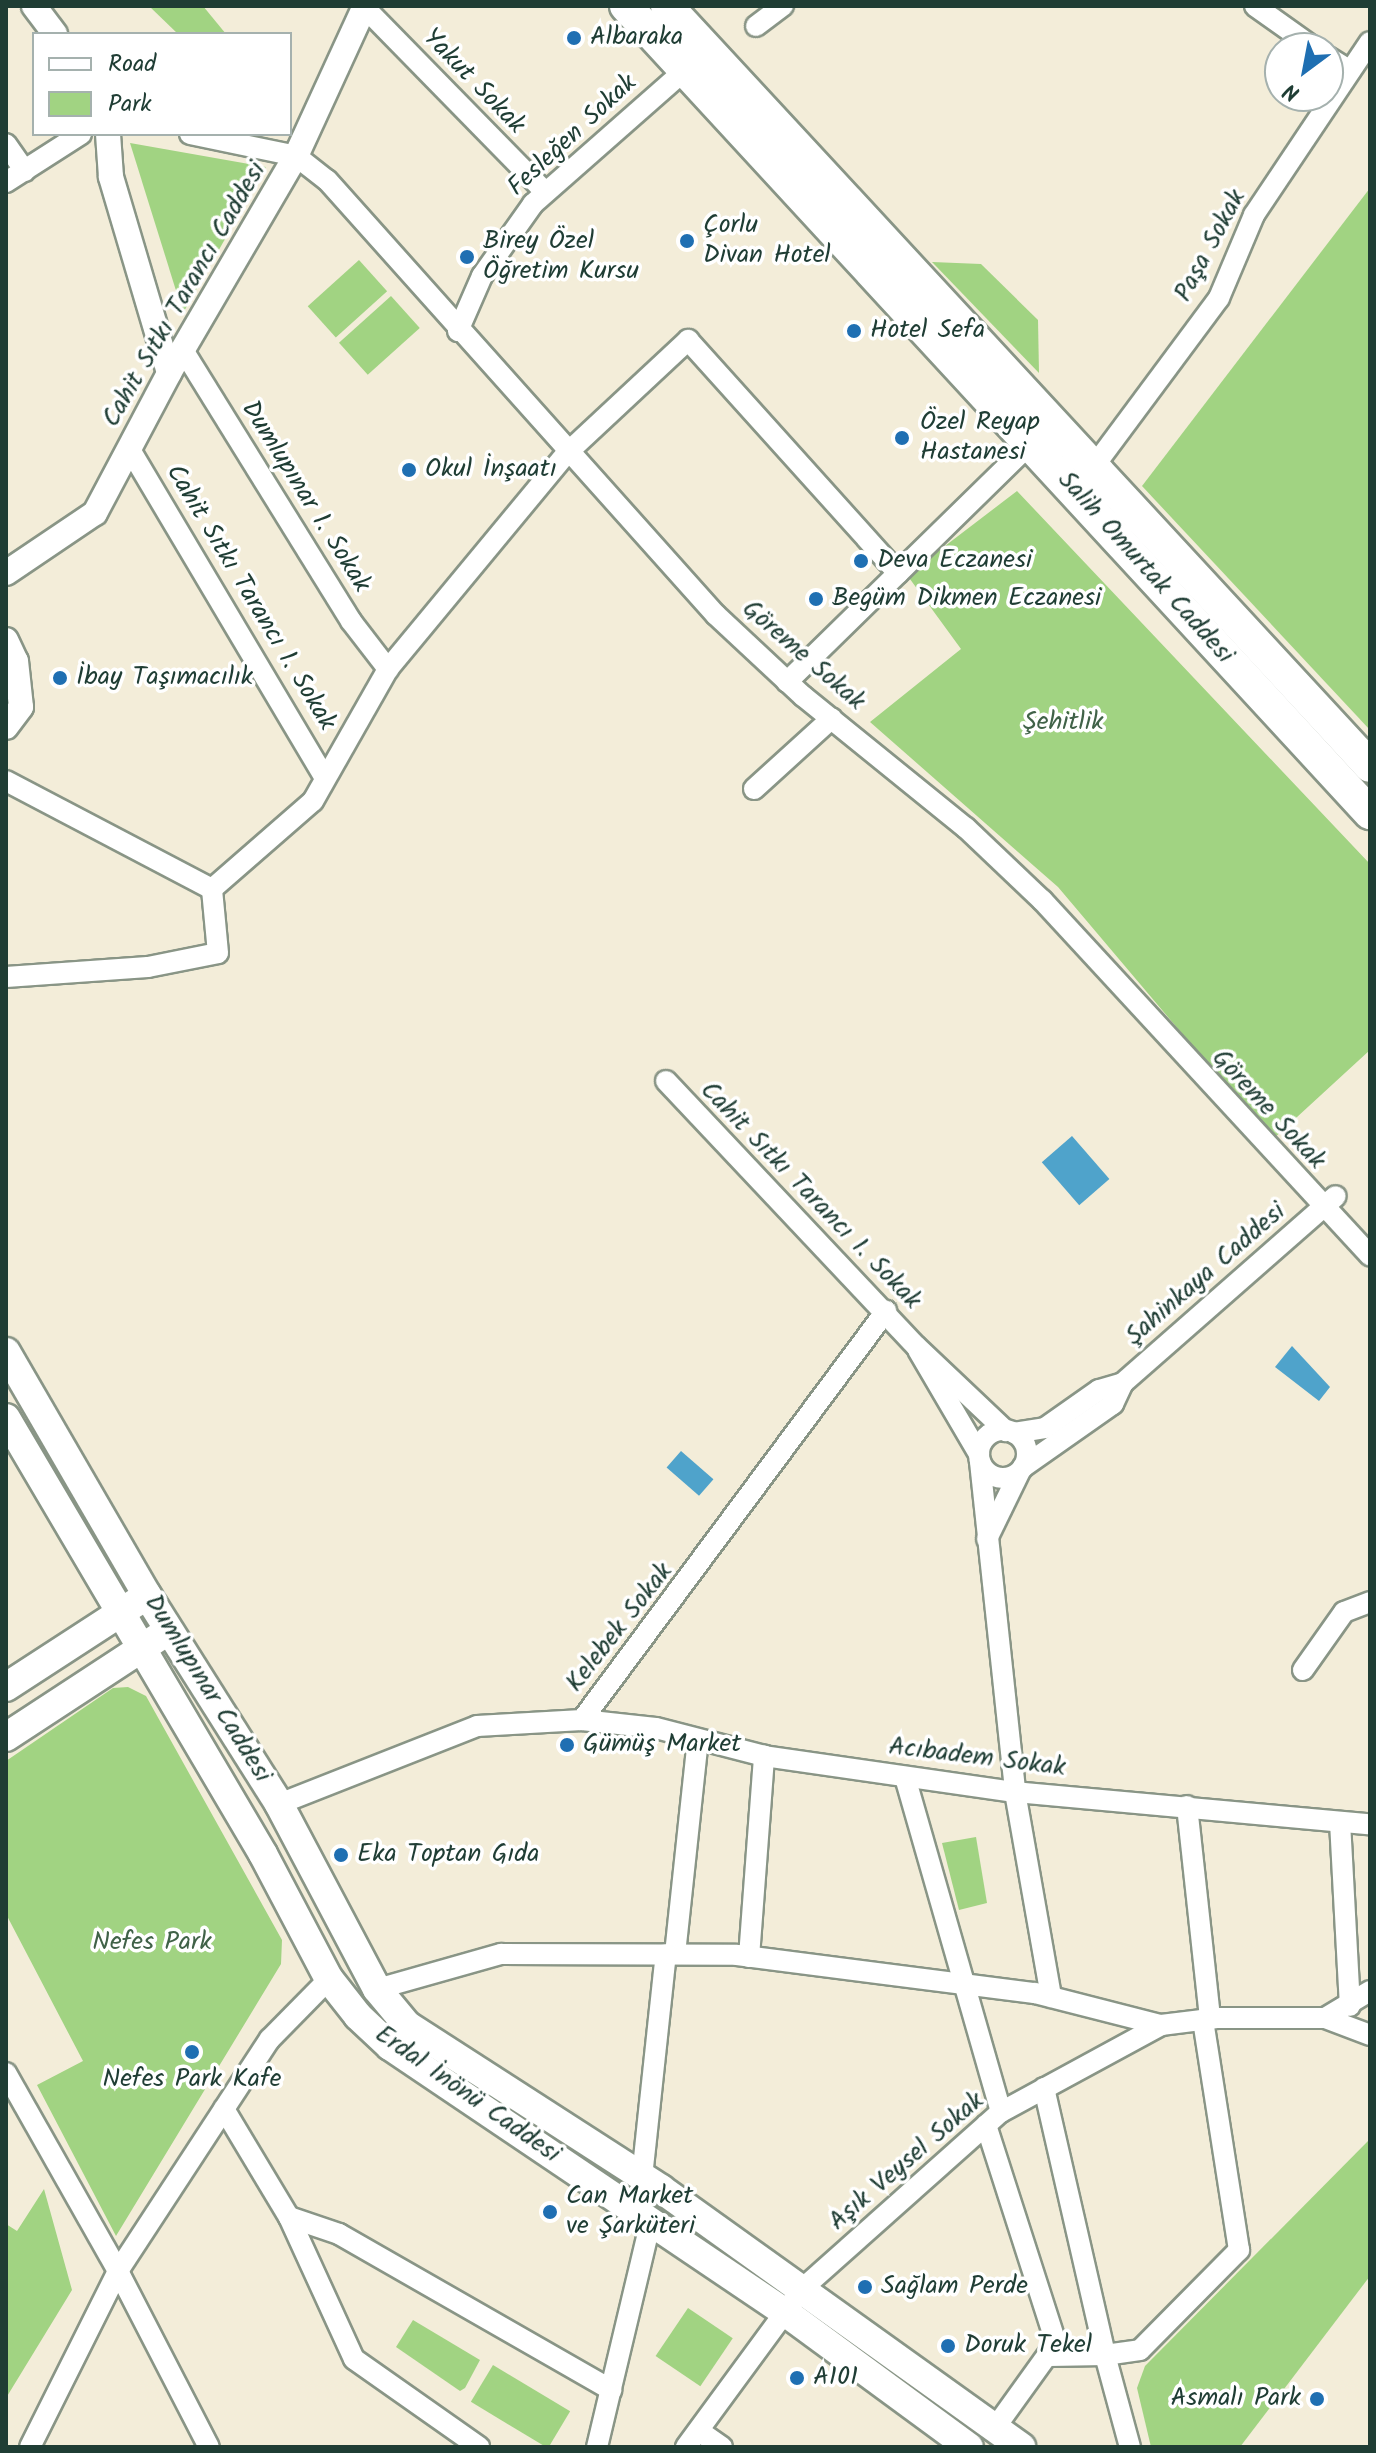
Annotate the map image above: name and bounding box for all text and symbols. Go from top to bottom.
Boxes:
place label: Albaraka [590,22,683,54]
street label: Yakut Sokak [415,23,531,141]
marker: Albaraka [565,29,583,47]
legend [32,32,292,136]
north arrow [1264,32,1344,112]
text: Road [108,45,156,84]
street label: Fesleğen Sokak [502,68,644,204]
text: N [1277,73,1307,110]
text: Park [108,85,152,124]
street label: Cahit Sıtkı Tarancı Caddesi [96,157,274,433]
street label: Paşa Sokak [1169,185,1253,307]
place label: Çorlu Divan Hotel [703,210,831,272]
place label: Birey Özel Öğretim Kursu [483,226,639,288]
marker: Çorlu Divan Hotel [678,232,696,250]
marker: Birey Özel Öğretim Kursu [458,248,476,266]
place label: Hotel Sefa [870,315,985,347]
marker: Hotel Sefa [845,322,863,340]
street label: Dumlupınar 1. Sokak [233,395,377,599]
place label: Özel Reyap Hastanesi [920,407,1040,468]
marker: Özel Reyap Hastanesi [891,427,913,449]
place label: Okul İnşaatı [425,454,557,486]
street label: Cahit Sıtkı Tarancı 1. Sokak [158,459,342,737]
marker: Okul İnşaatı [400,461,418,479]
street label: Salih Omurtak Caddesi [1050,465,1240,671]
place label: Deva Eczanesi [877,545,1032,577]
marker: Deva Eczanesi [852,552,870,570]
place label: Begüm Dikmen Eczanesi [832,583,1101,615]
marker: Begüm Dikmen Eczanesi [807,590,825,608]
street label: Göreme Sokak [735,594,871,718]
place label: İbay Taşımacılık [76,662,253,694]
marker: İbay Taşımacılık [51,669,69,687]
park label: Şehitlik [1023,707,1103,739]
street label: Göreme Sokak [1204,1043,1332,1177]
street label: Cahit Sıtkı Tarancı 1. Sokak [693,1076,927,1316]
street label: Şahinkaya Caddesi [1120,1197,1292,1353]
street label: Kelebek Sokak [560,1557,680,1699]
street label: Dumlupınar Caddesi [137,1589,277,1789]
place label: Gümüş Market [583,1729,741,1761]
street label: Acıbadem Sokak [887,1732,1067,1784]
marker: Gümüş Market [558,1736,576,1754]
place label: Eka Toptan Gıda [357,1839,539,1871]
marker: Eka Toptan Gıda [332,1846,350,1864]
park label: Nefes Park [92,1927,212,1959]
street label: Erdal İnönü Caddesi [368,2019,566,2171]
marker: Nefes Park Kafe [183,2043,201,2061]
place label: Nefes Park Kafe [103,2064,281,2096]
street label: Aşık Veysel Sokak [823,2086,991,2238]
place label: Can Market ve Şarküteri [566,2181,695,2242]
marker: Can Market ve Şarküteri [541,2203,559,2221]
place label: Sağlam Perde [881,2271,1028,2303]
marker: Sağlam Perde [856,2278,874,2296]
place label: Doruk Tekel [964,2330,1092,2362]
marker: Doruk Tekel [939,2337,957,2355]
place label: A101 [813,2362,858,2394]
marker: A101 [788,2369,806,2387]
place label: Asmalı Park [1171,2383,1301,2415]
marker: Asmalı Park [1308,2390,1326,2408]

